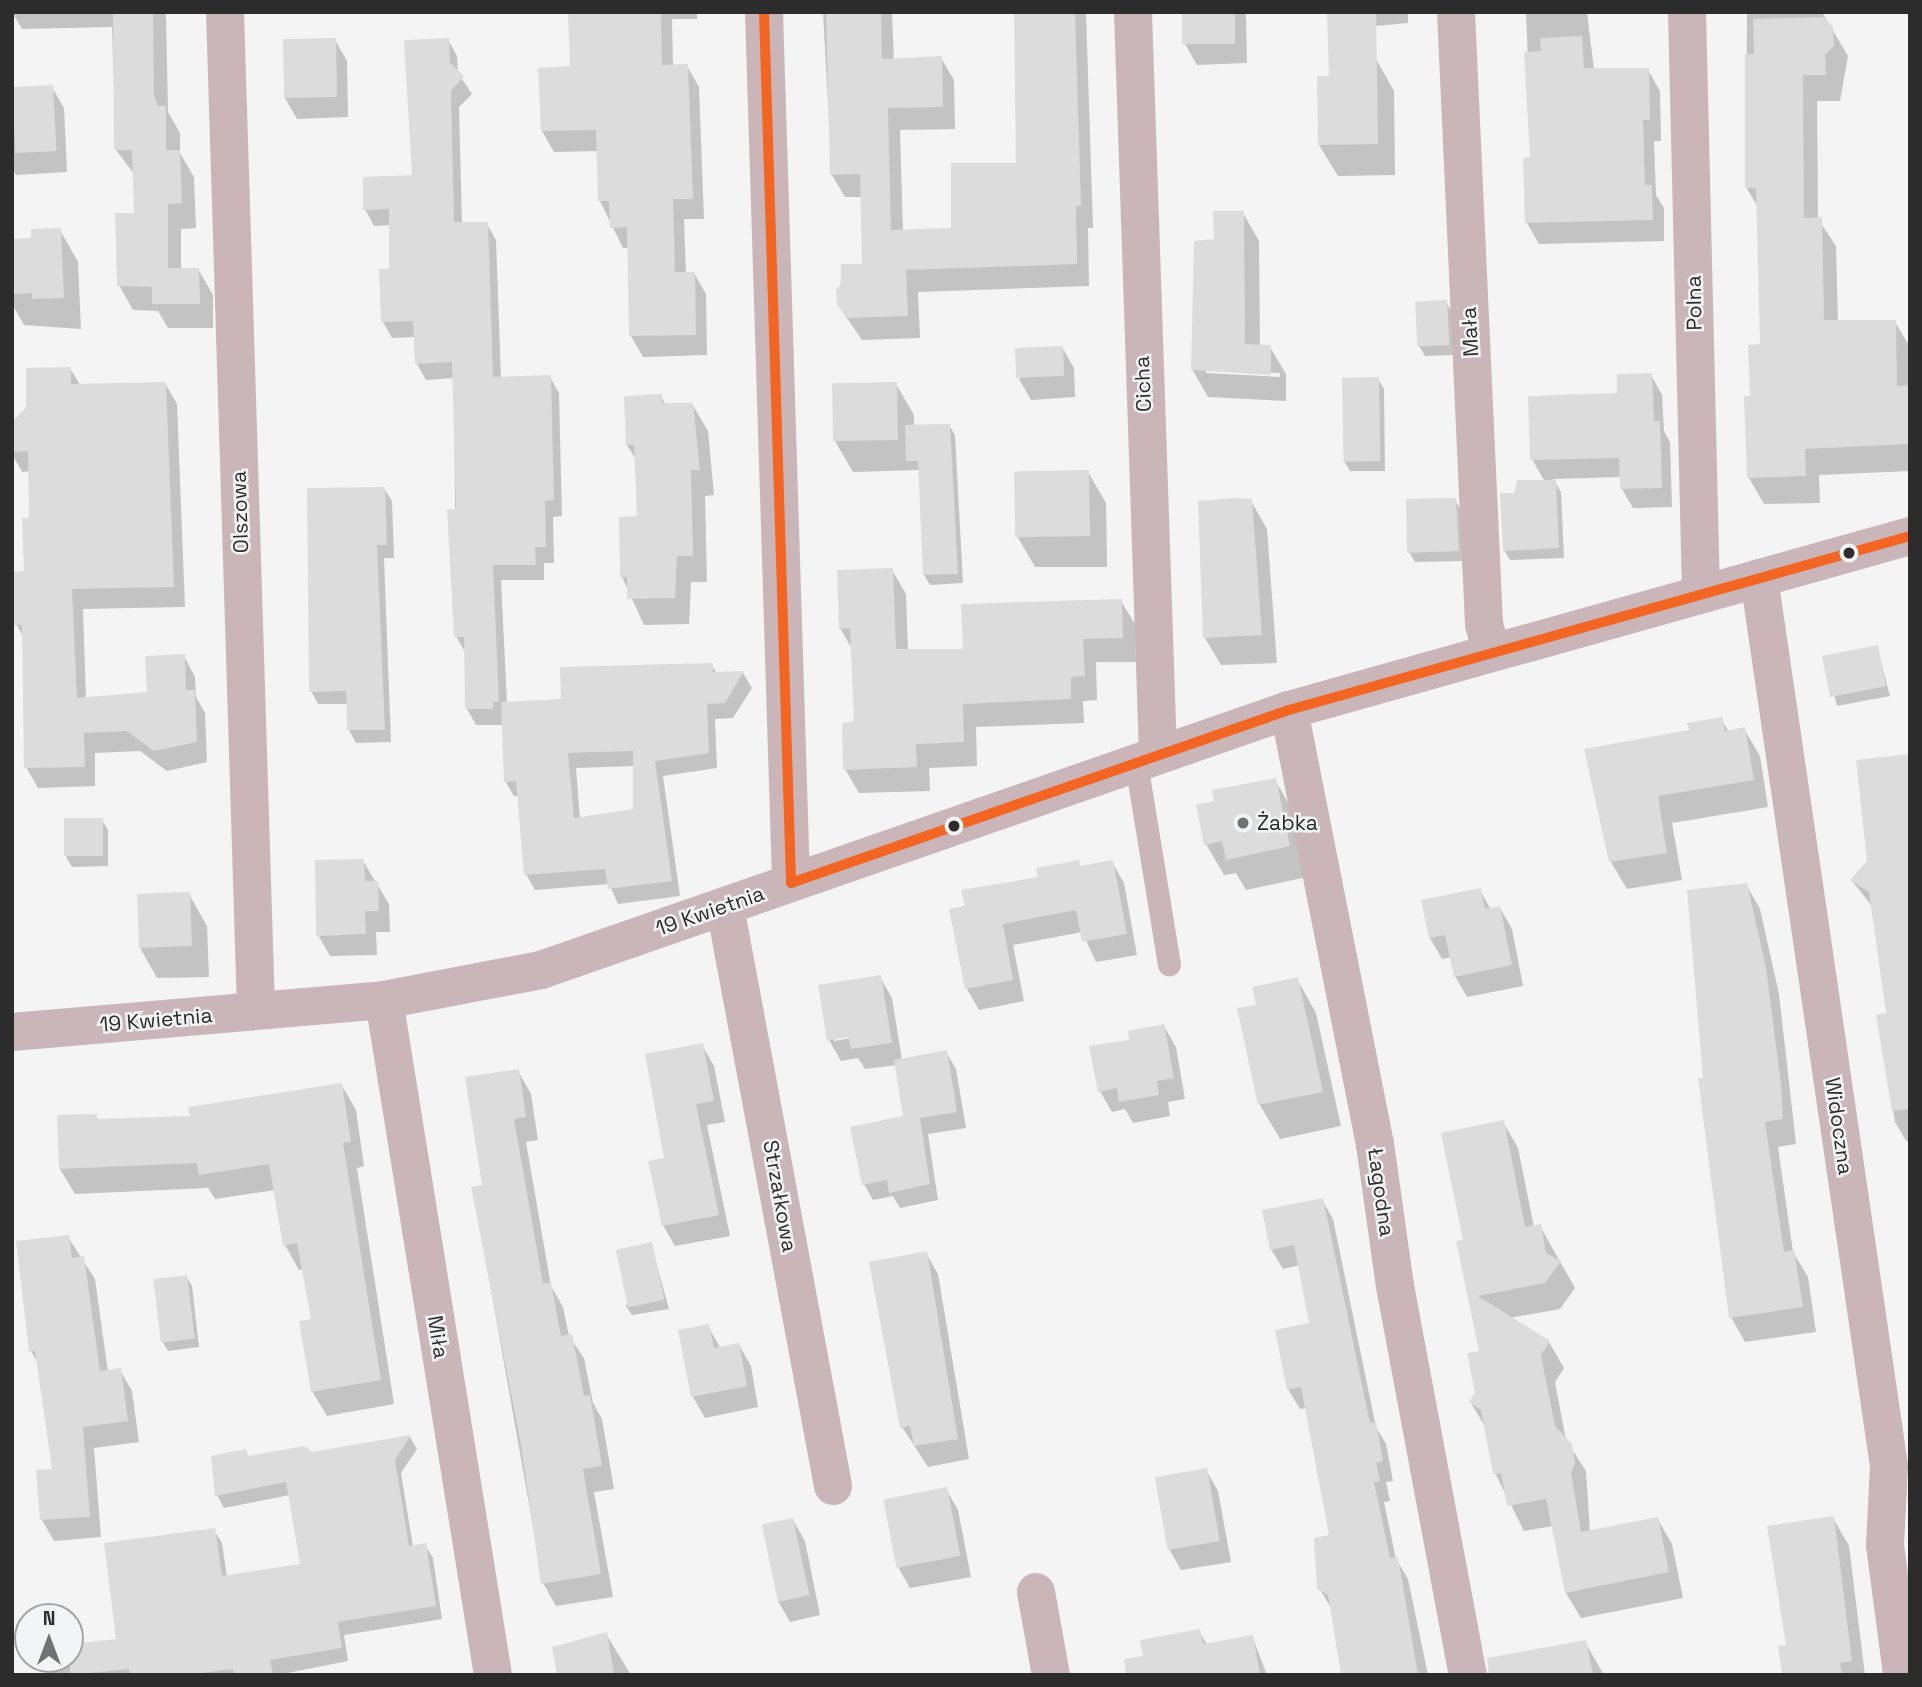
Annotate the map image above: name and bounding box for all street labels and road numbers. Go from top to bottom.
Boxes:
street label: Polna [1681,275,1707,331]
street label: Mała [1456,306,1484,358]
street label: Cicha [1129,356,1157,412]
street label: Olszowa [226,470,254,554]
street label: 19 Kwietnia [652,881,768,941]
street label: 19 Kwietnia [99,1003,213,1037]
street label: Widoczna [1820,1076,1858,1176]
street label: Strzałkowa [758,1138,802,1254]
street label: Łagodna [1362,1146,1400,1238]
street label: Miła [422,1314,454,1360]

